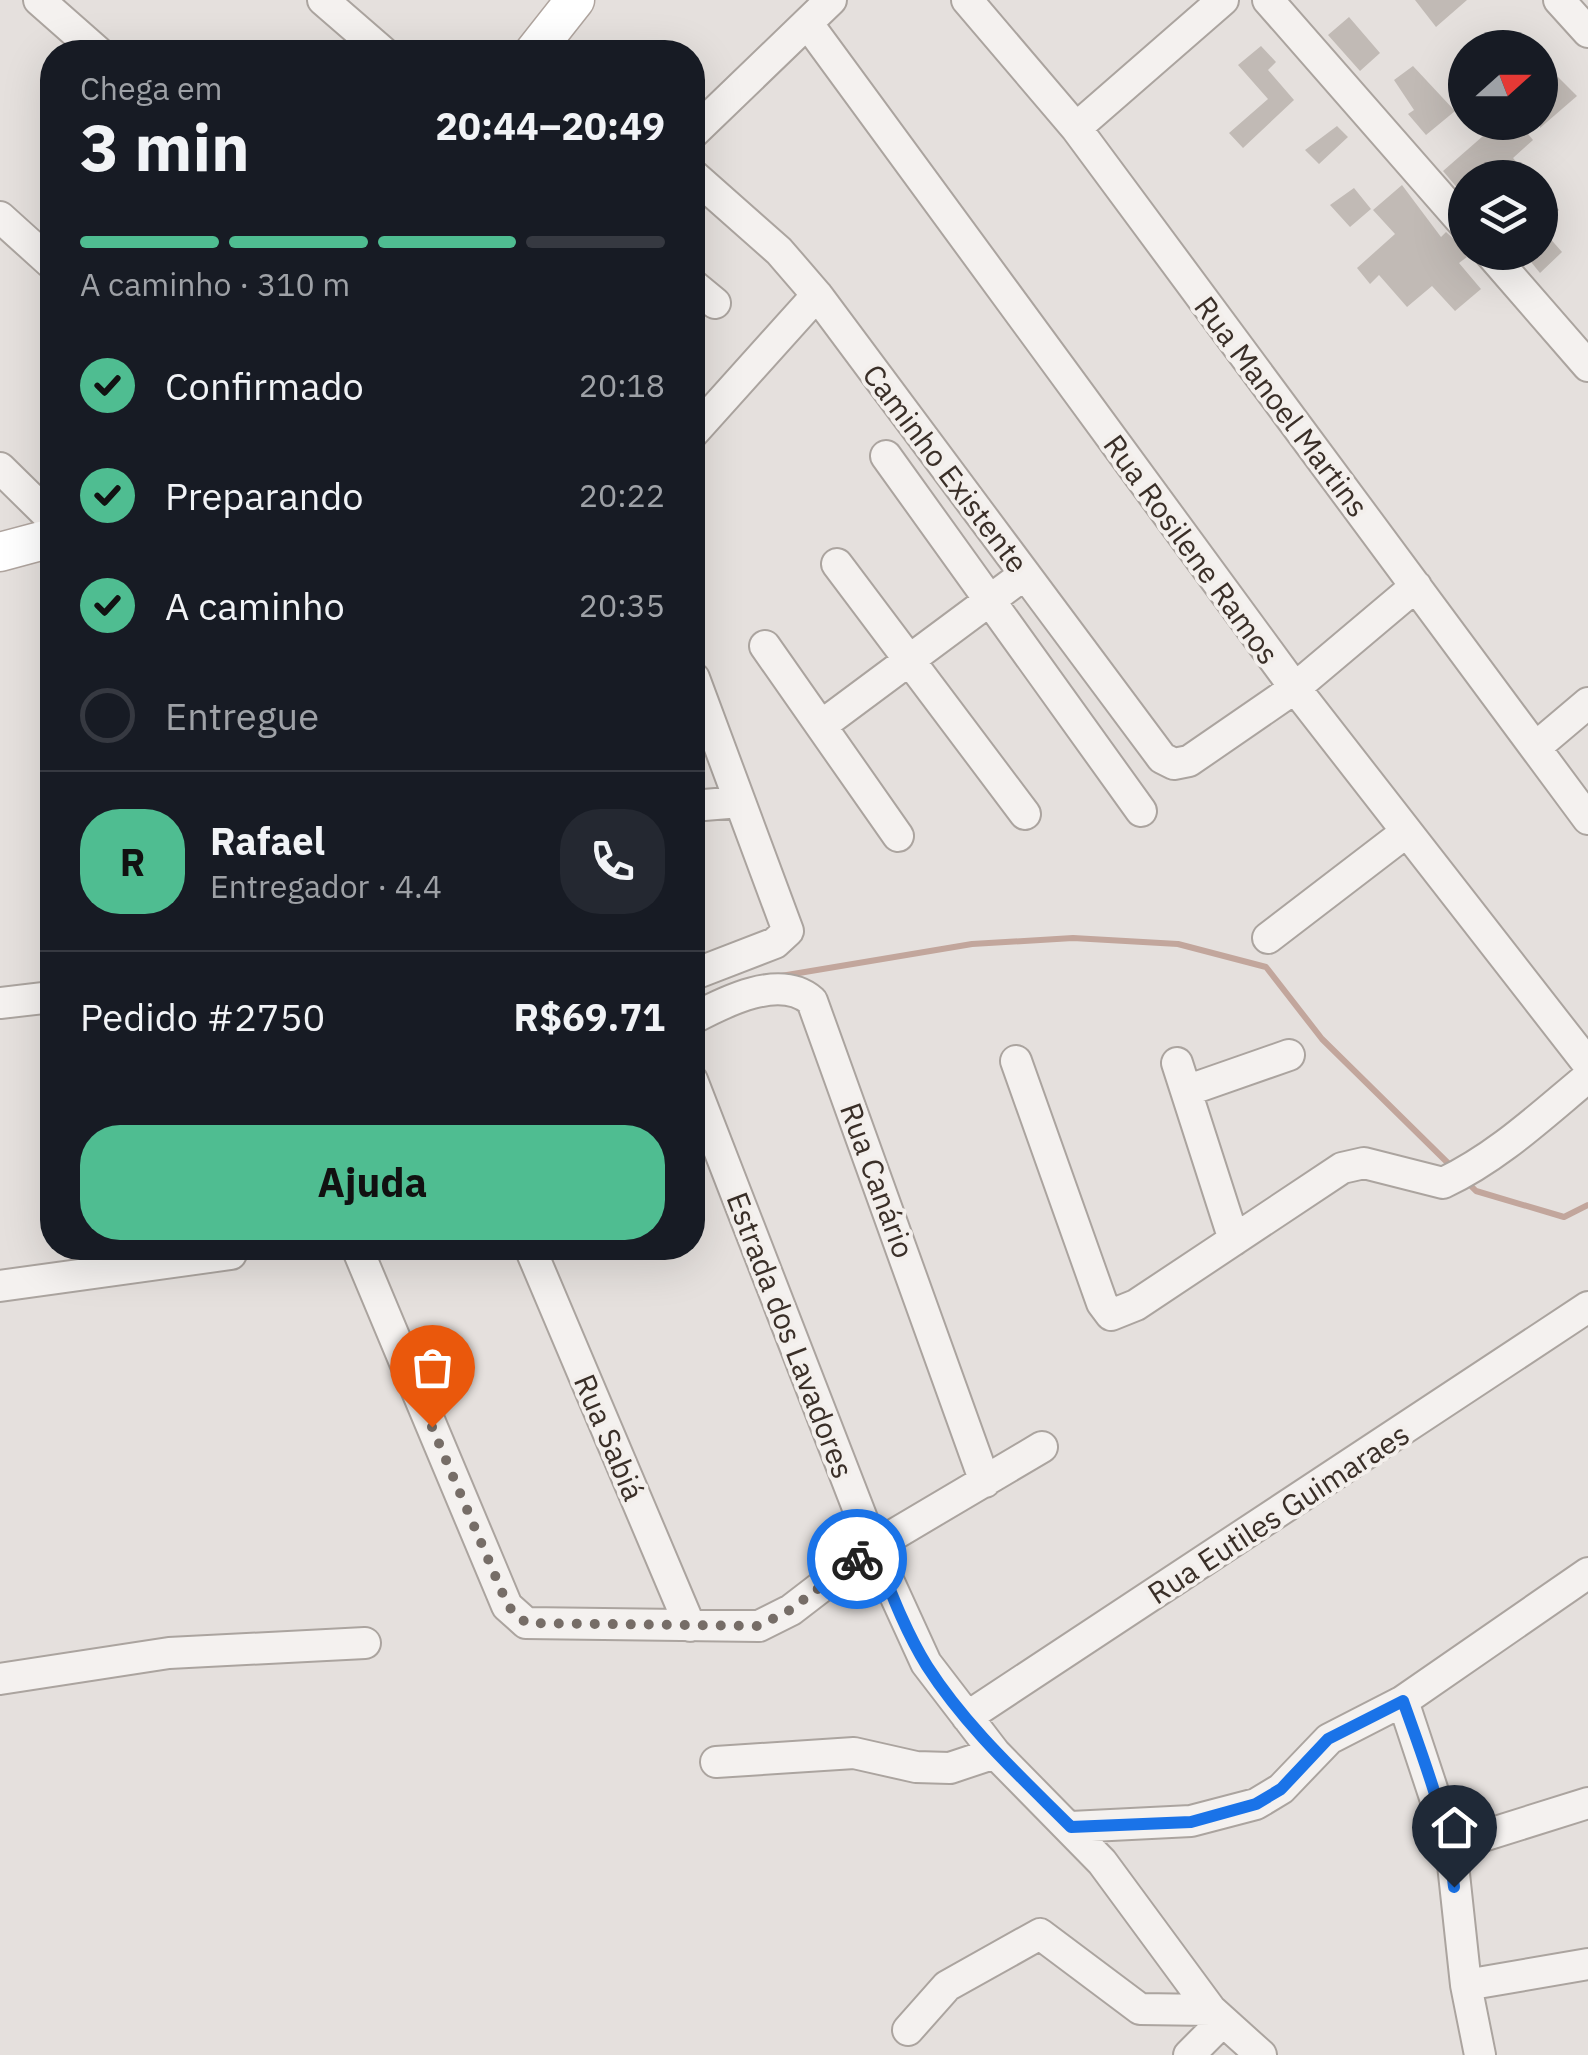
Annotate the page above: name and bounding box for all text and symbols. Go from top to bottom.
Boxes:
north arrow [1448,30,1558,140]
map controls [1448,30,1558,270]
text: Chega em [80,67,223,109]
text: 20:44–20:49 [435,101,665,150]
text: 3 min [80,104,250,189]
button: layers [1448,160,1558,270]
text: A caminho · 310 m [80,263,350,305]
street label: Rua Manoel Martins [1186,288,1378,524]
street label: Caminho Existente [855,356,1037,580]
icon: check [80,358,135,413]
text: Confirmado [165,361,364,410]
text: 20:18 [579,364,665,406]
street label: Rua Rosilene Ramos [1095,426,1289,672]
icon: check [80,468,135,523]
text: Preparando [165,471,364,520]
text: 20:22 [579,474,665,516]
icon: check [80,578,135,633]
text: A caminho [165,581,345,630]
text: 20:35 [579,584,665,626]
text: Entregue [165,691,319,740]
button: phone [560,809,665,914]
text: Rafael [210,816,325,865]
text: R [120,837,145,886]
text: Entregador · 4.4 [210,865,442,907]
text: Pedido #2750 [80,992,325,1041]
text: R$69.71 [514,992,665,1041]
street label: Rua Canário [832,1097,924,1263]
button: Ajuda [80,1125,665,1240]
street label: Estrada dos Lavadores [718,1187,864,1483]
pin [390,1325,475,1428]
icon: bag [405,1340,460,1395]
street label: Rua Sabiá [566,1368,654,1506]
street label: Rua Eutiles Guimaraes [1140,1414,1416,1612]
courier [807,1509,907,1609]
icon: bike [830,1532,885,1587]
pin [1412,1785,1497,1888]
icon: home [1427,1800,1482,1855]

